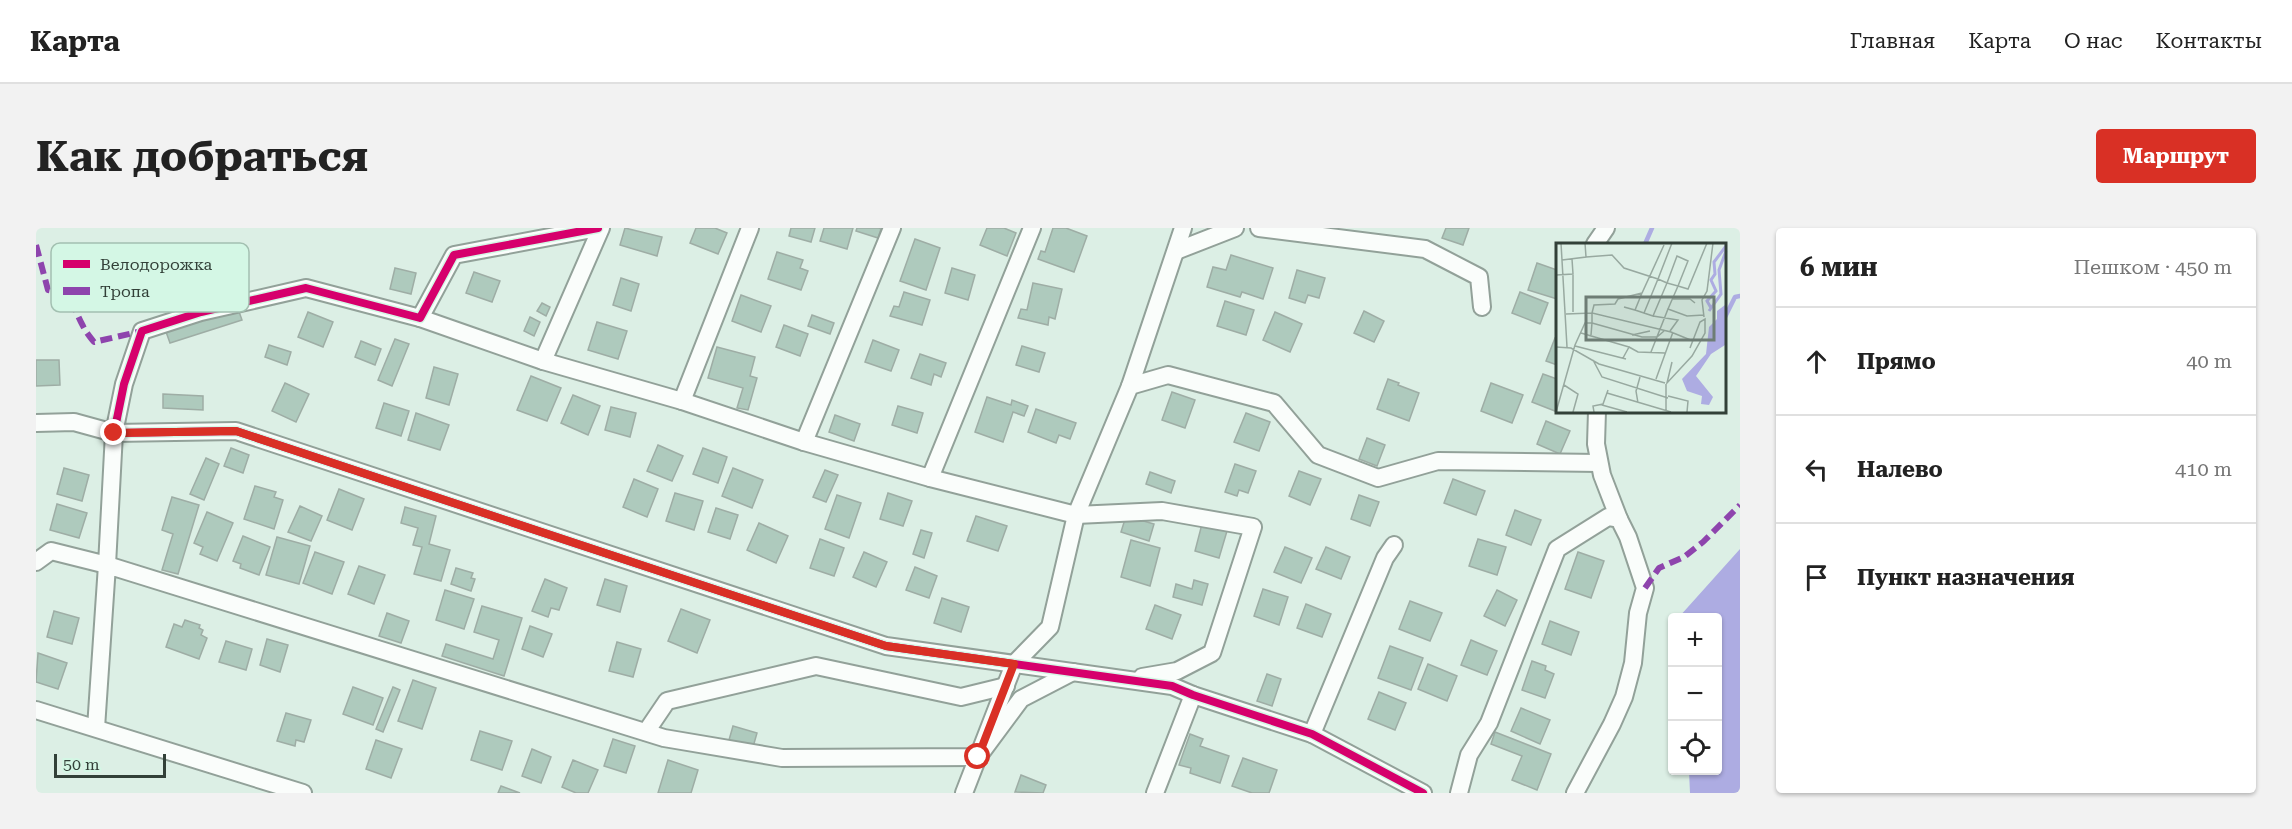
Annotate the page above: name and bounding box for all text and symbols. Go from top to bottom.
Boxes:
text: Карта [30,25,120,58]
text: Главная [1850,29,1935,53]
text: Карта [1968,29,2031,53]
text: О нас [2064,29,2123,53]
text: Контакты [2156,29,2262,53]
button: Маршрут [2096,129,2256,183]
text: Как добраться [36,132,368,181]
legend [51,243,249,312]
inset map [1556,243,1725,412]
text: 6 мин [1800,252,1878,282]
text: Велодорожка [100,255,213,274]
text: Пешком · 450 m [2074,255,2232,279]
text: Тропа [100,282,150,301]
icon: ahead [1800,345,1833,378]
text: Прямо [1857,349,1936,374]
text: 40 m [2186,349,2232,373]
route end [100,419,126,445]
icon: left [1800,453,1833,486]
text: Налево [1857,457,1943,482]
text: 410 m [2175,457,2232,481]
icon: arrive [1800,561,1833,594]
text: Пункт назначения [1857,565,2075,590]
map controls [1668,613,1722,775]
button: + [1668,613,1722,667]
button: − [1668,667,1722,721]
button: locate [1668,721,1722,775]
route start [964,743,990,769]
scale bar [54,751,166,778]
text: 50 m [63,755,100,774]

